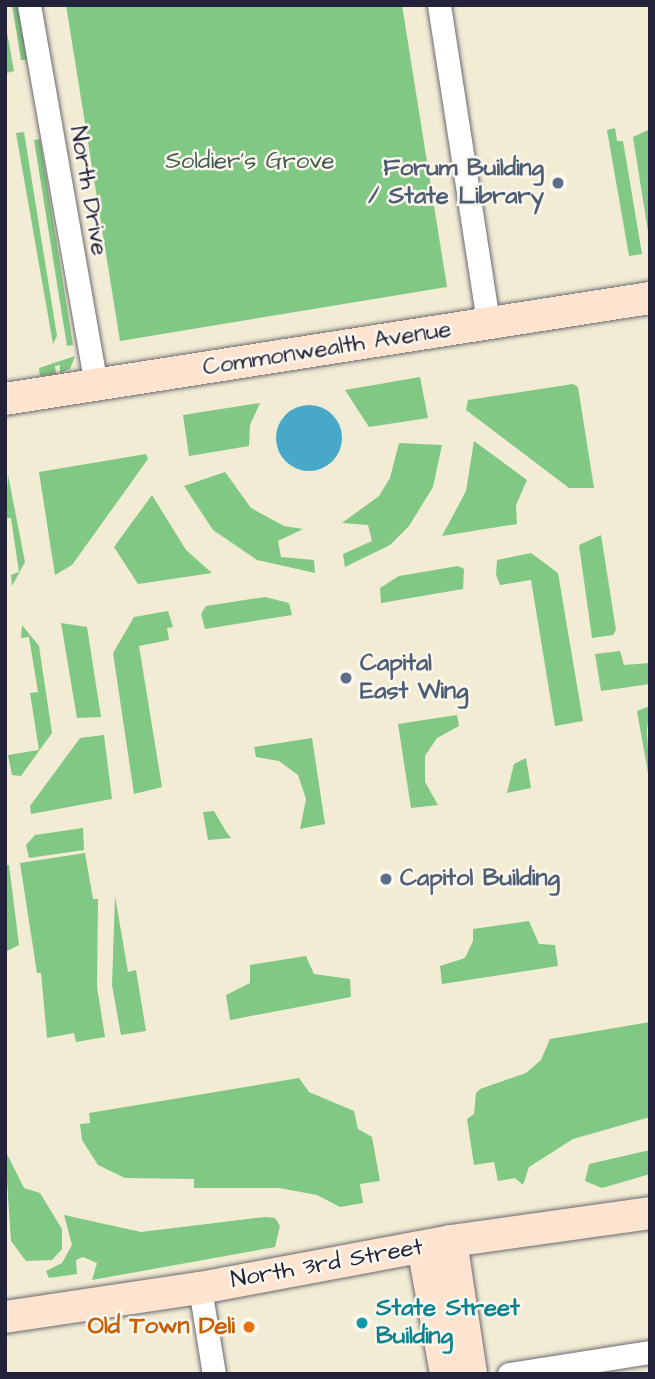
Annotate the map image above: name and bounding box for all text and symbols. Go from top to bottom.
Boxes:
street label: North Drive [62,124,114,258]
park label: Soldier's Grove [165,148,335,176]
place label: Forum Building / State Library [368,155,544,211]
marker: Forum Building / State Library [550,175,566,191]
street label: Commonwealth Avenue [201,315,453,383]
place label: Capital East Wing [360,650,468,706]
marker: Capital East Wing [338,670,354,686]
place label: Capitol Building [400,865,560,893]
marker: Capitol Building [378,871,394,887]
street label: North 3rd Street [229,1233,425,1295]
place label: State Street Building [376,1295,520,1351]
place label: Old Town Deli [88,1313,235,1341]
marker: State Street Building [354,1315,370,1331]
marker: Old Town Deli [241,1319,257,1335]

